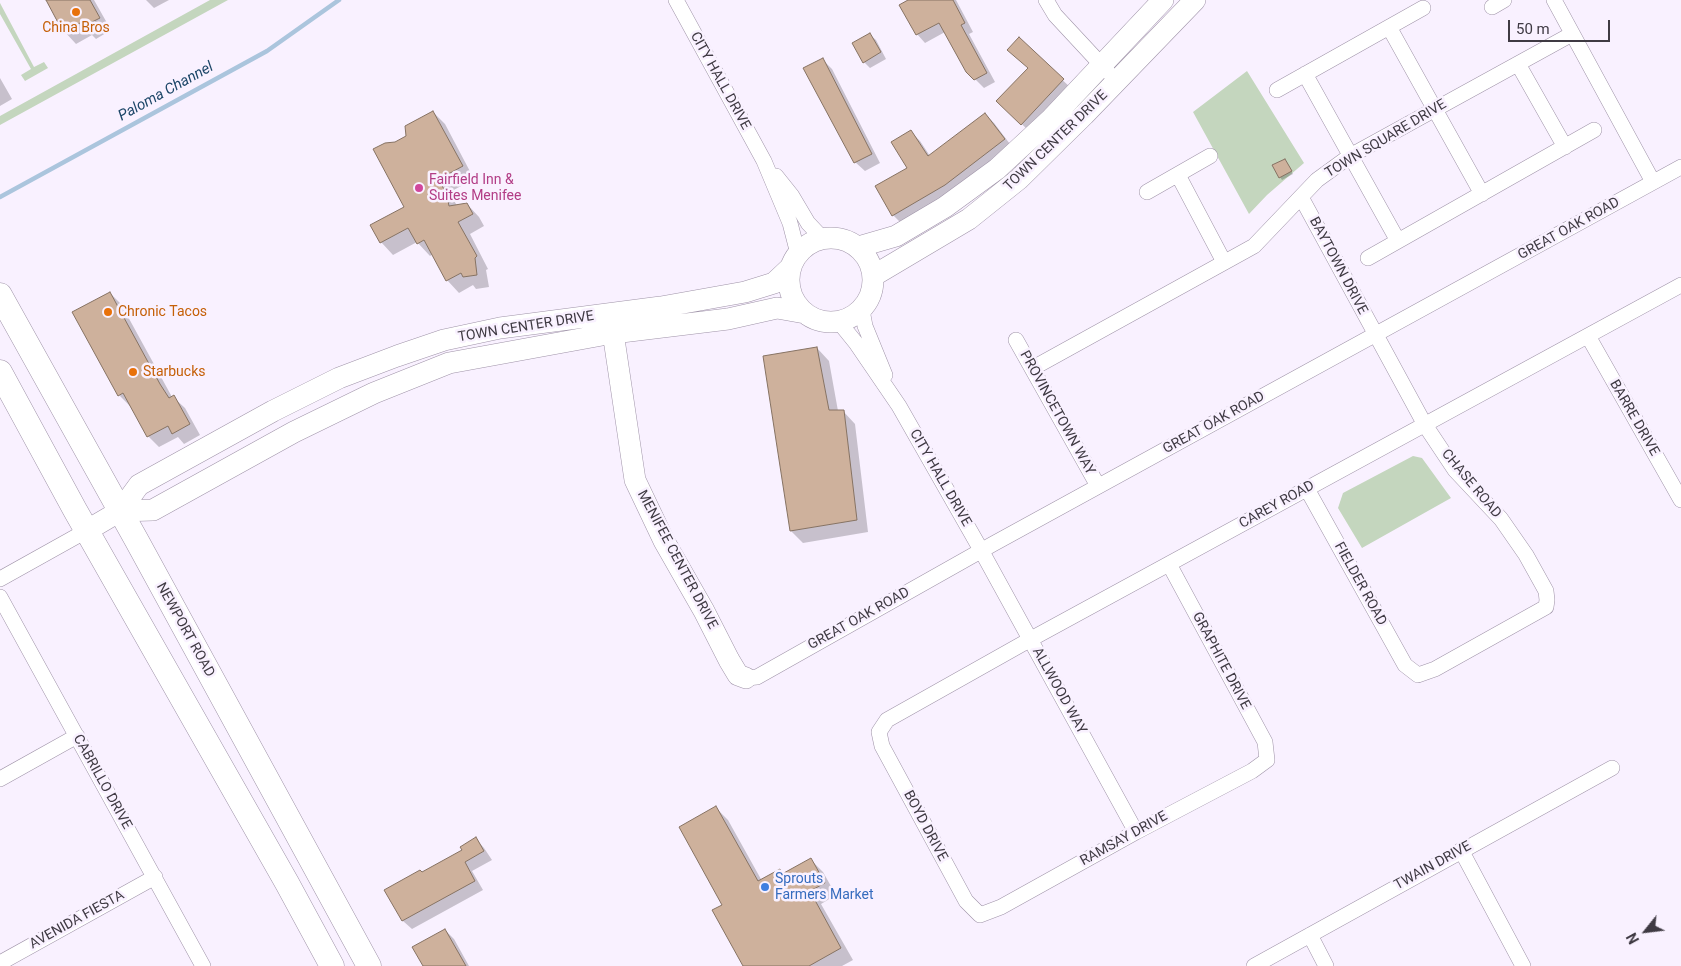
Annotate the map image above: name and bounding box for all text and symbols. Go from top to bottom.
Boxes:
marker: China Bros [70,6,82,18]
scale bar [1511,10,1614,42]
place label: China Bros [42,20,110,36]
text: 50 m [1516,20,1550,38]
street label: CITY HALL DRIVE [686,29,754,133]
water label: Paloma Channel [115,58,217,126]
street label: TOWN CENTER DRIVE [1001,87,1111,195]
street label: TOWN SQUARE DRIVE [1322,96,1450,182]
place label: Fairfield Inn & Suites Menifee [429,172,521,204]
marker: Fairfield Inn & Suites Menifee [413,182,425,194]
street label: GREAT OAK ROAD [1515,194,1623,264]
street label: BAYTOWN DRIVE [1305,214,1371,318]
place label: Chronic Tacos [118,304,207,320]
marker: Chronic Tacos [102,306,114,318]
street label: TOWN CENTER DRIVE [457,308,595,346]
street label: PROVINCETOWN WAY [1016,348,1098,478]
place label: Starbucks [143,364,205,380]
marker: Starbucks [127,366,139,378]
street label: BARRE DRIVE [1605,377,1663,459]
street label: GREAT OAK ROAD [1160,388,1268,458]
street label: CITY HALL DRIVE [905,426,975,530]
street label: CHASE ROAD [1437,446,1505,522]
street label: CAREY ROAD [1237,477,1317,533]
street label: MENIFEE CENTER DRIVE [633,488,721,632]
street label: FIELDER ROAD [1330,539,1390,629]
street label: NEWPORT ROAD [152,580,218,680]
street label: GREAT OAK ROAD [805,584,913,654]
street label: GRAPHITE DRIVE [1188,609,1254,713]
street label: ALLWOOD WAY [1028,645,1090,737]
street label: CABRILLO DRIVE [69,732,135,832]
street label: BOYD DRIVE [899,788,951,864]
street label: RAMSAY DRIVE [1077,808,1171,870]
street label: TWAIN DRIVE [1392,838,1474,894]
place label: Sprouts Farmers Market [775,871,874,904]
marker: Sprouts Farmers Market [759,881,771,893]
street label: AVENIDA FIESTA [27,887,127,953]
north arrow [1621,906,1671,956]
text: N [1623,930,1642,946]

